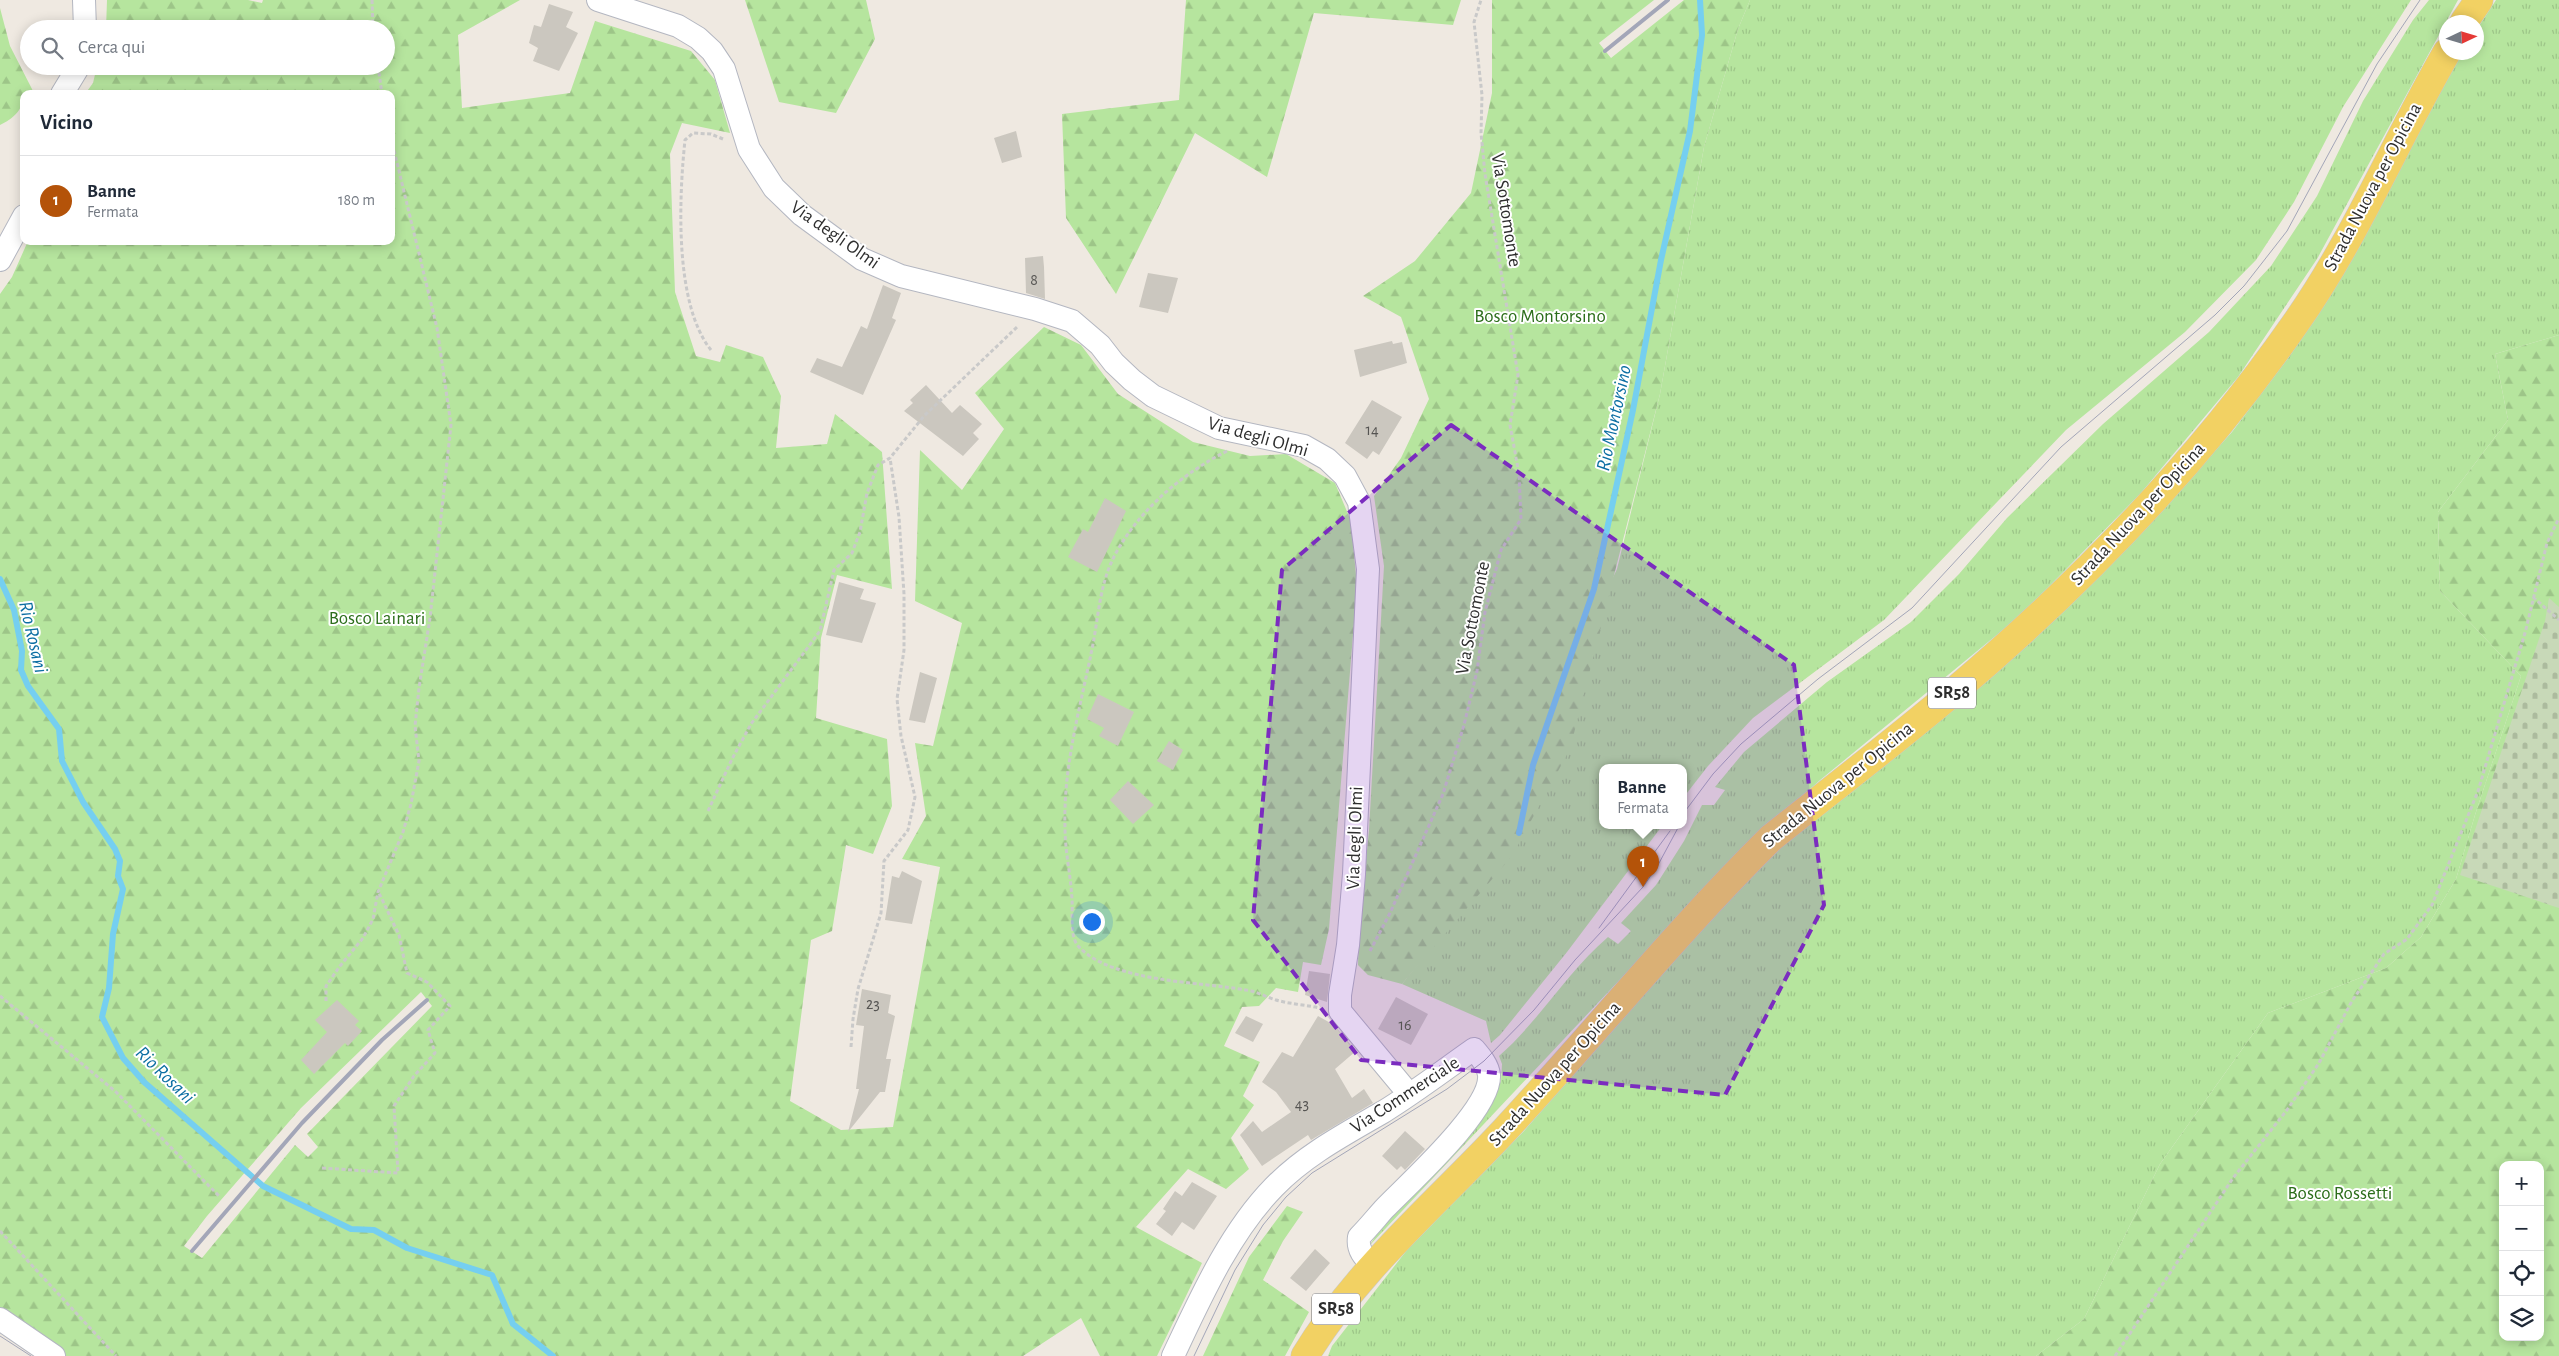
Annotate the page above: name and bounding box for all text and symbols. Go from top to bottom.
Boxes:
north arrow [2439,15,2484,60]
search box [20,20,395,75]
icon: search [38,34,66,62]
text: Cerca qui [78,38,145,57]
street label: Strada Nuova per Opicina [2321,100,2425,274]
text: Vicino [40,112,93,133]
street label: Via Sottomonte [1488,152,1524,268]
text: Banne [87,182,136,201]
text: 1 [53,192,59,208]
text: 180 m [338,192,375,208]
street label: Via degli Olmi [787,197,883,273]
text: Fermata [87,204,139,220]
house number: 8 [1030,272,1038,288]
park label: Bosco Montorsino [1474,307,1606,326]
water label: Rio Montorsino [1593,363,1635,473]
street label: Via degli Olmi [1205,414,1311,460]
house number: 14 [1365,422,1379,438]
street label: Strada Nuova per Opicina [2067,439,2209,589]
street label: Via Sottomonte [1453,560,1493,676]
water label: Rio Rosani [15,599,51,675]
park label: Bosco Lainari [329,609,425,628]
road number: SR58 [1928,678,1976,708]
street label: Strada Nuova per Opicina [1759,719,1917,851]
popup [1599,764,1687,829]
text: Banne [1617,778,1666,797]
street label: Via degli Olmi [1344,786,1366,890]
text: Fermata [1617,800,1669,816]
pin: 1 [1627,846,1659,887]
your location [1079,909,1105,935]
house number: 23 [866,996,880,1012]
street label: Strada Nuova per Opicina [1485,998,1625,1150]
house number: 16 [1398,1017,1412,1033]
water label: Rio Rosani [132,1042,198,1108]
street label: Via Commerciale [1347,1053,1463,1137]
house number: 43 [1295,1096,1309,1112]
map controls [2499,1161,2544,1341]
button: + [2499,1161,2544,1206]
park label: Bosco Rossetti [2288,1184,2392,1203]
button: − [2499,1206,2544,1251]
button: locate [2499,1251,2544,1296]
road number: SR58 [1312,1294,1360,1325]
button: layers [2499,1296,2544,1341]

